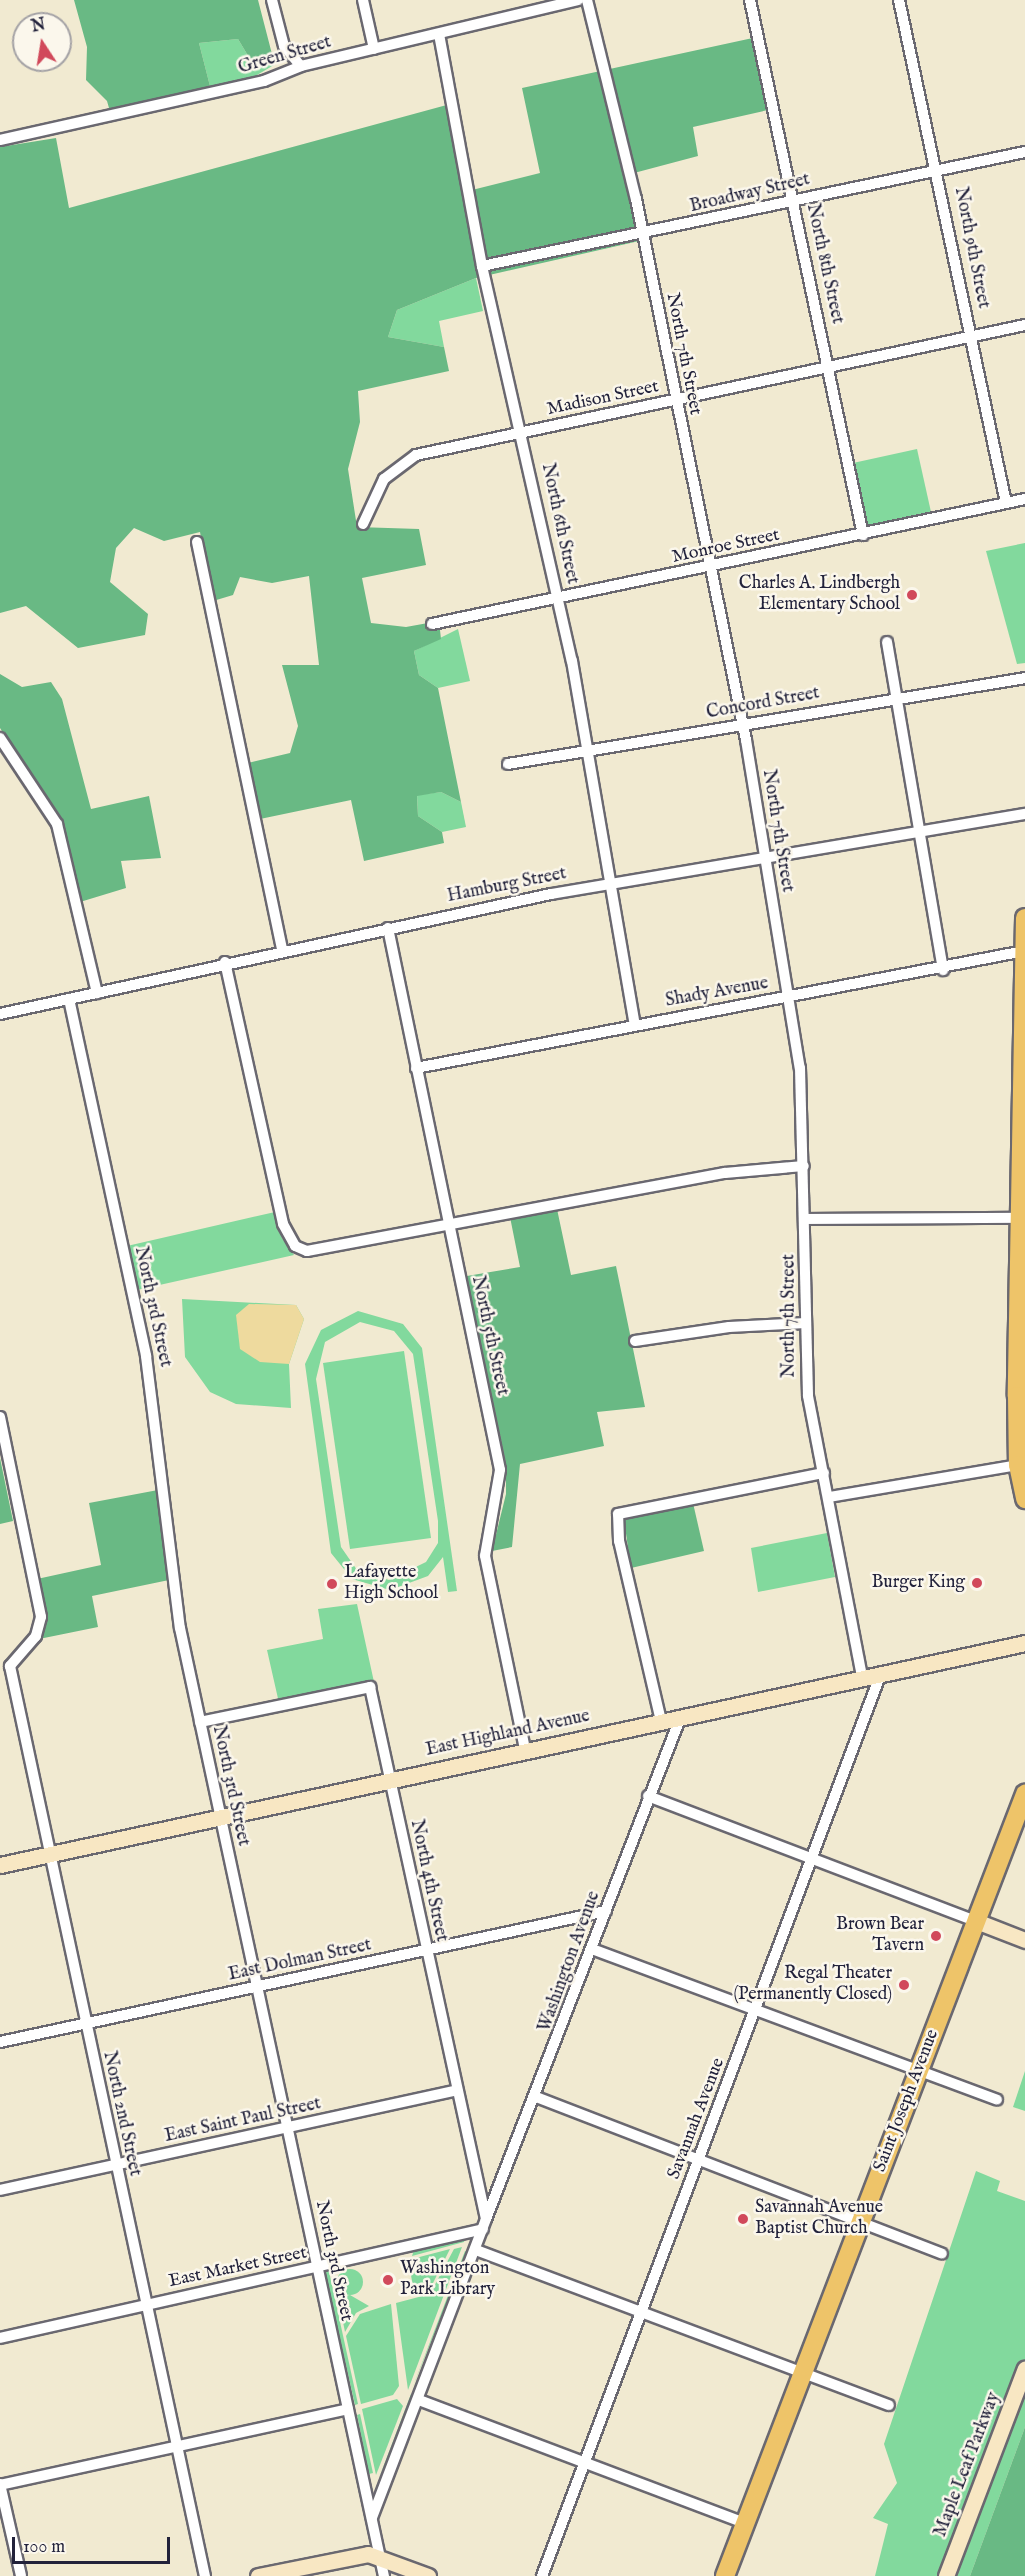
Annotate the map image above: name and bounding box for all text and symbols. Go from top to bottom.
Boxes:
north arrow [12,12,72,72]
text: N [30,15,48,38]
street label: Green Street [236,32,334,80]
street label: Broadway Street [688,170,812,218]
street label: North 9th Street [949,185,993,311]
street label: North 8th Street [801,202,847,326]
street label: North 7th Street [661,291,705,417]
street label: Madison Street [545,377,661,421]
street label: North 6th Street [536,462,582,586]
street label: Monroe Street [670,525,782,569]
place label: Charles A. Lindbergh Elementary School [739,574,900,616]
marker: Charles A. Lindbergh Elementary School [905,588,919,602]
street label: Concord Street [705,683,821,725]
street label: North 7th Street [757,768,797,894]
street label: Hamburg Street [446,864,568,908]
street label: Shady Avenue [664,973,770,1013]
street label: North 3rd Street [129,1245,175,1369]
street label: North 7th Street [779,1254,801,1378]
street label: North 5th Street [466,1274,512,1398]
place label: Lafayette High School [344,1563,438,1606]
place label: Burger King [871,1572,965,1594]
marker: Burger King [970,1576,984,1590]
marker: Lafayette High School [325,1577,339,1591]
street label: East Highland Avenue [424,1706,592,1762]
street label: North 3rd Street [207,1724,253,1848]
street label: North 4th Street [405,1818,451,1944]
street label: Washington Avenue [535,1889,605,2035]
place label: Brown Bear Tavern [836,1915,924,1958]
marker: Brown Bear Tavern [929,1929,943,1943]
street label: East Dolman Street [227,1935,373,1987]
place label: Regal Theater (Permanently Closed) [733,1964,892,2006]
marker: Regal Theater (Permanently Closed) [897,1978,911,1992]
street label: Saint Joseph Avenue [870,2027,944,2175]
street label: North 2nd Street [97,2049,145,2179]
street label: Savannah Avenue [664,2055,730,2183]
street label: East Saint Paul Street [163,2094,323,2148]
place label: Savannah Avenue Baptist Church [755,2198,883,2240]
street label: North 3rd Street [310,2199,356,2323]
marker: Savannah Avenue Baptist Church [736,2212,750,2226]
street label: East Market Street [167,2243,309,2293]
place label: Washington Park Library [400,2259,495,2302]
marker: Washington Park Library [381,2273,395,2287]
street label: Maple Leaf Parkway [930,2390,1006,2540]
scale bar [15,2525,172,2563]
text: 100 m [23,2536,65,2559]

